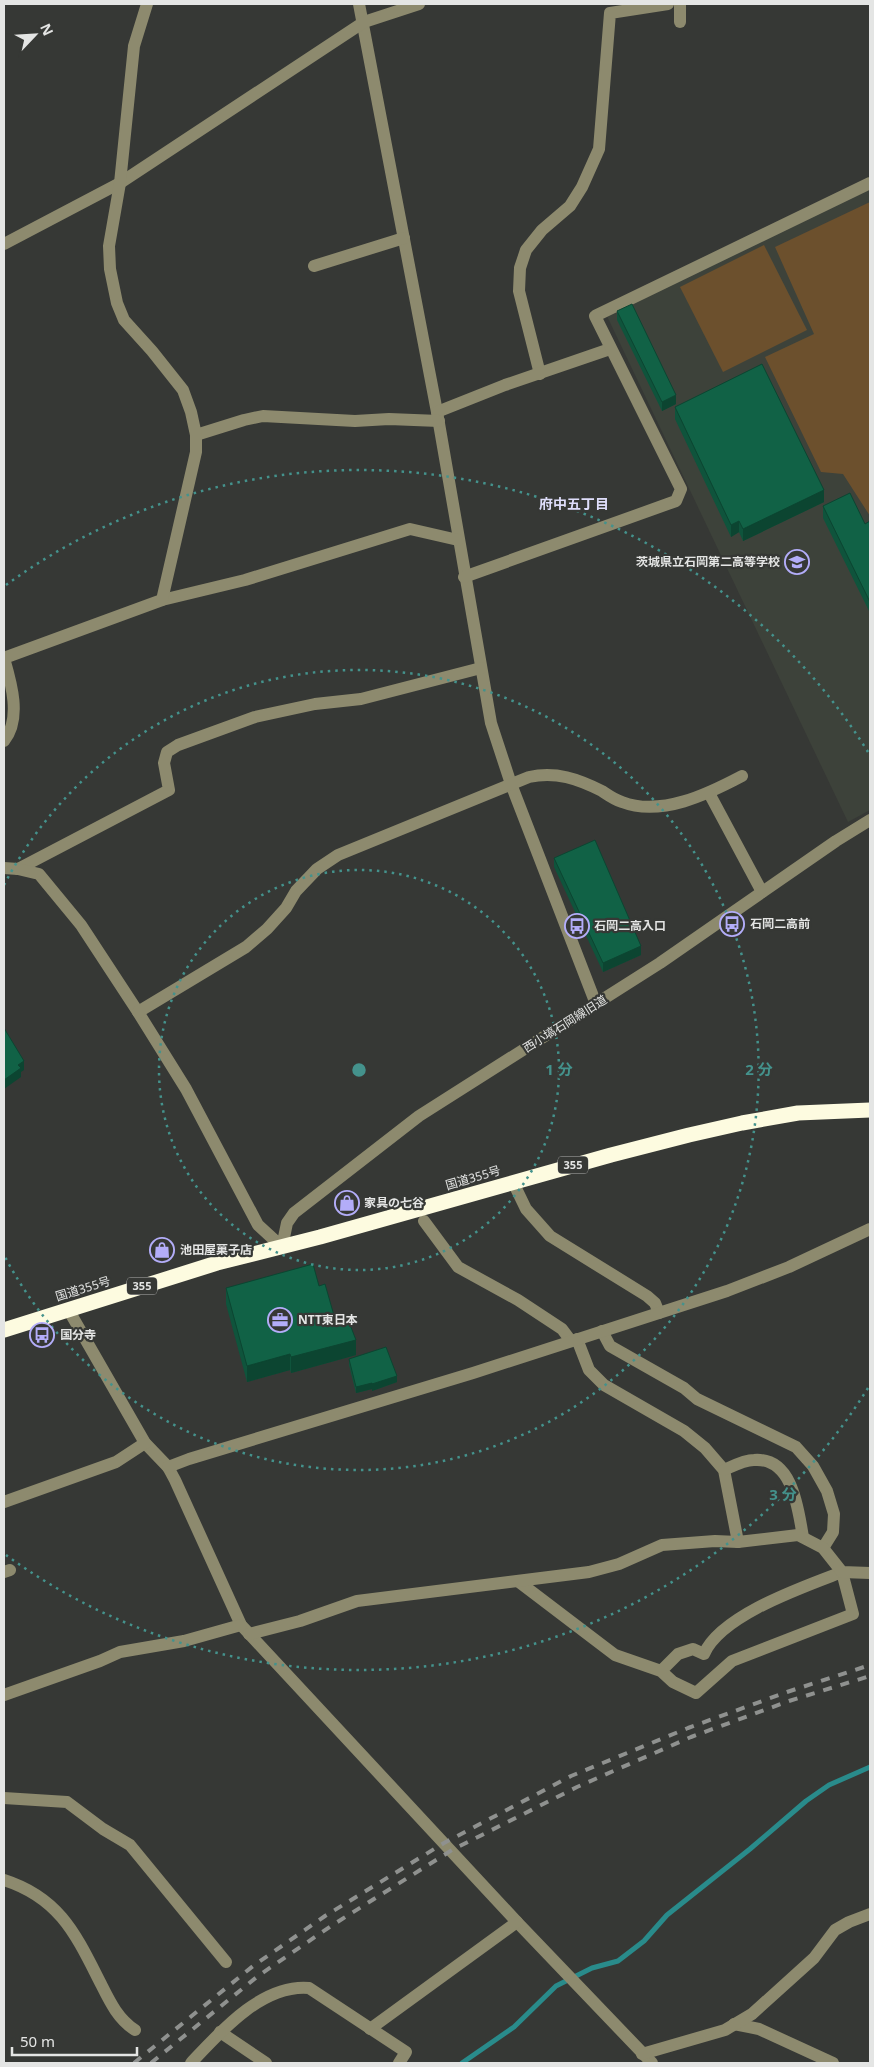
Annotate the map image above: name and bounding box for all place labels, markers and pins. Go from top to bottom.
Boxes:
school or university icon: 茨城県立石岡第二高等学校 [784,549,810,575]
place label: 茨城県立石岡第二高等学校 [636,553,780,570]
bus stop icon: 石岡二高前 [719,911,745,937]
bus stop icon: 石岡二高入口 [564,913,590,939]
place label: 石岡二高前 [750,915,810,932]
place label: 石岡二高入口 [594,917,666,934]
centre of rings [350,1061,368,1079]
shop icon: 家具の七谷 [334,1190,360,1216]
place label: 家具の七谷 [364,1194,424,1211]
shop icon: 池田屋菓子店 [149,1237,175,1263]
place label: 池田屋菓子店 [180,1241,252,1258]
office icon: NTT東日本 [267,1307,293,1333]
place label: NTT東日本 [298,1311,358,1328]
bus stop icon: 国分寺 [29,1322,55,1348]
place label: 国分寺 [60,1326,96,1343]

